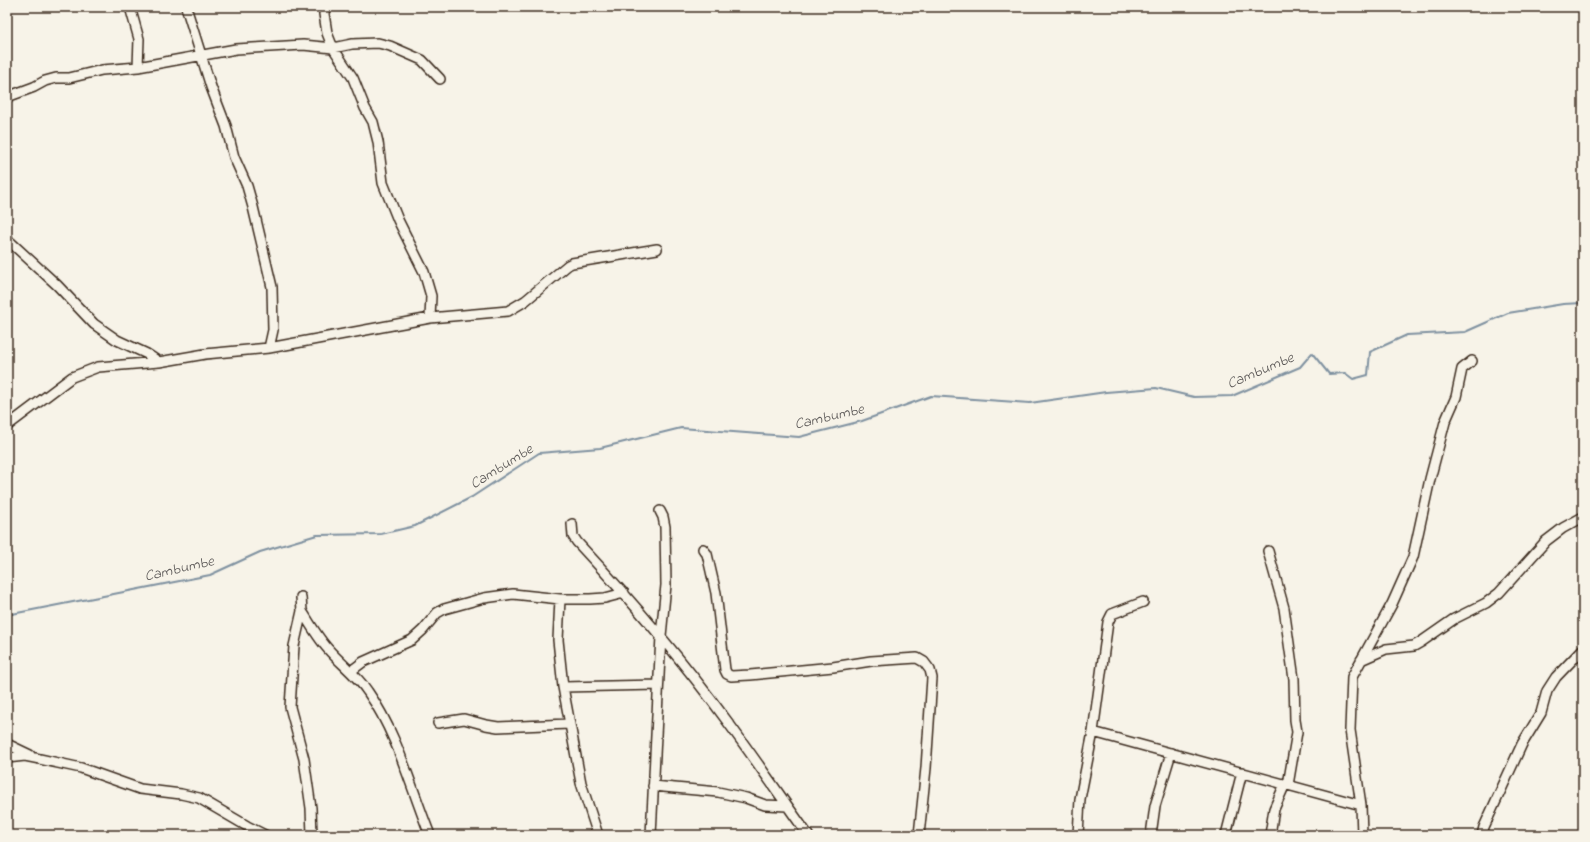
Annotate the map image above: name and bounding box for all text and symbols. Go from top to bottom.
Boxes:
water label: Cambumbe [1224,346,1298,395]
water label: Cambumbe [792,398,867,436]
water label: Cambumbe [466,438,538,495]
water label: Cambumbe [142,550,217,588]

